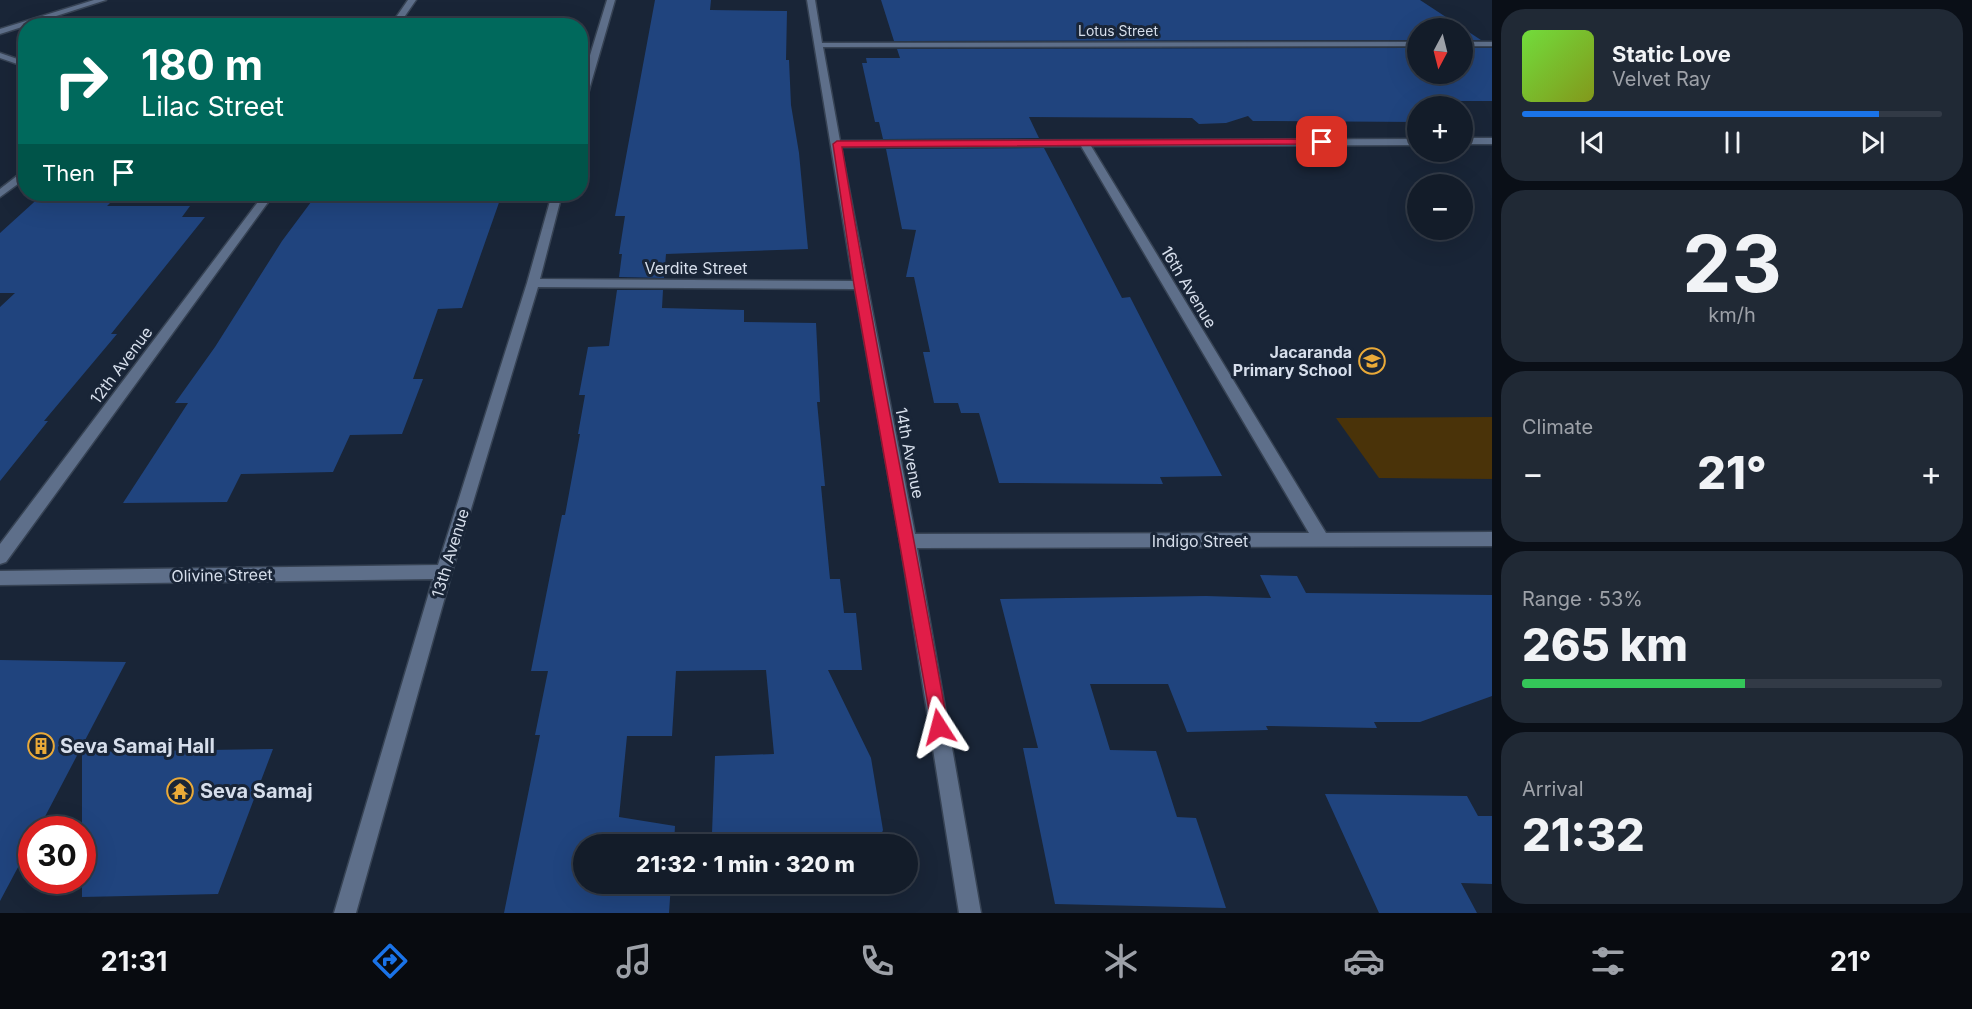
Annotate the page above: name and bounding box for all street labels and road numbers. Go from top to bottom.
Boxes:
street label: Lotus Street [1078,22,1158,39]
street label: 16th Avenue [1157,242,1221,332]
street label: Verdite Street [644,258,748,278]
street label: 12th Avenue [85,322,157,408]
street label: 14th Avenue [891,406,929,500]
street label: 13th Avenue [427,506,473,600]
street label: Indigo Street [1152,531,1248,551]
street label: Olivine Street [171,564,273,586]

